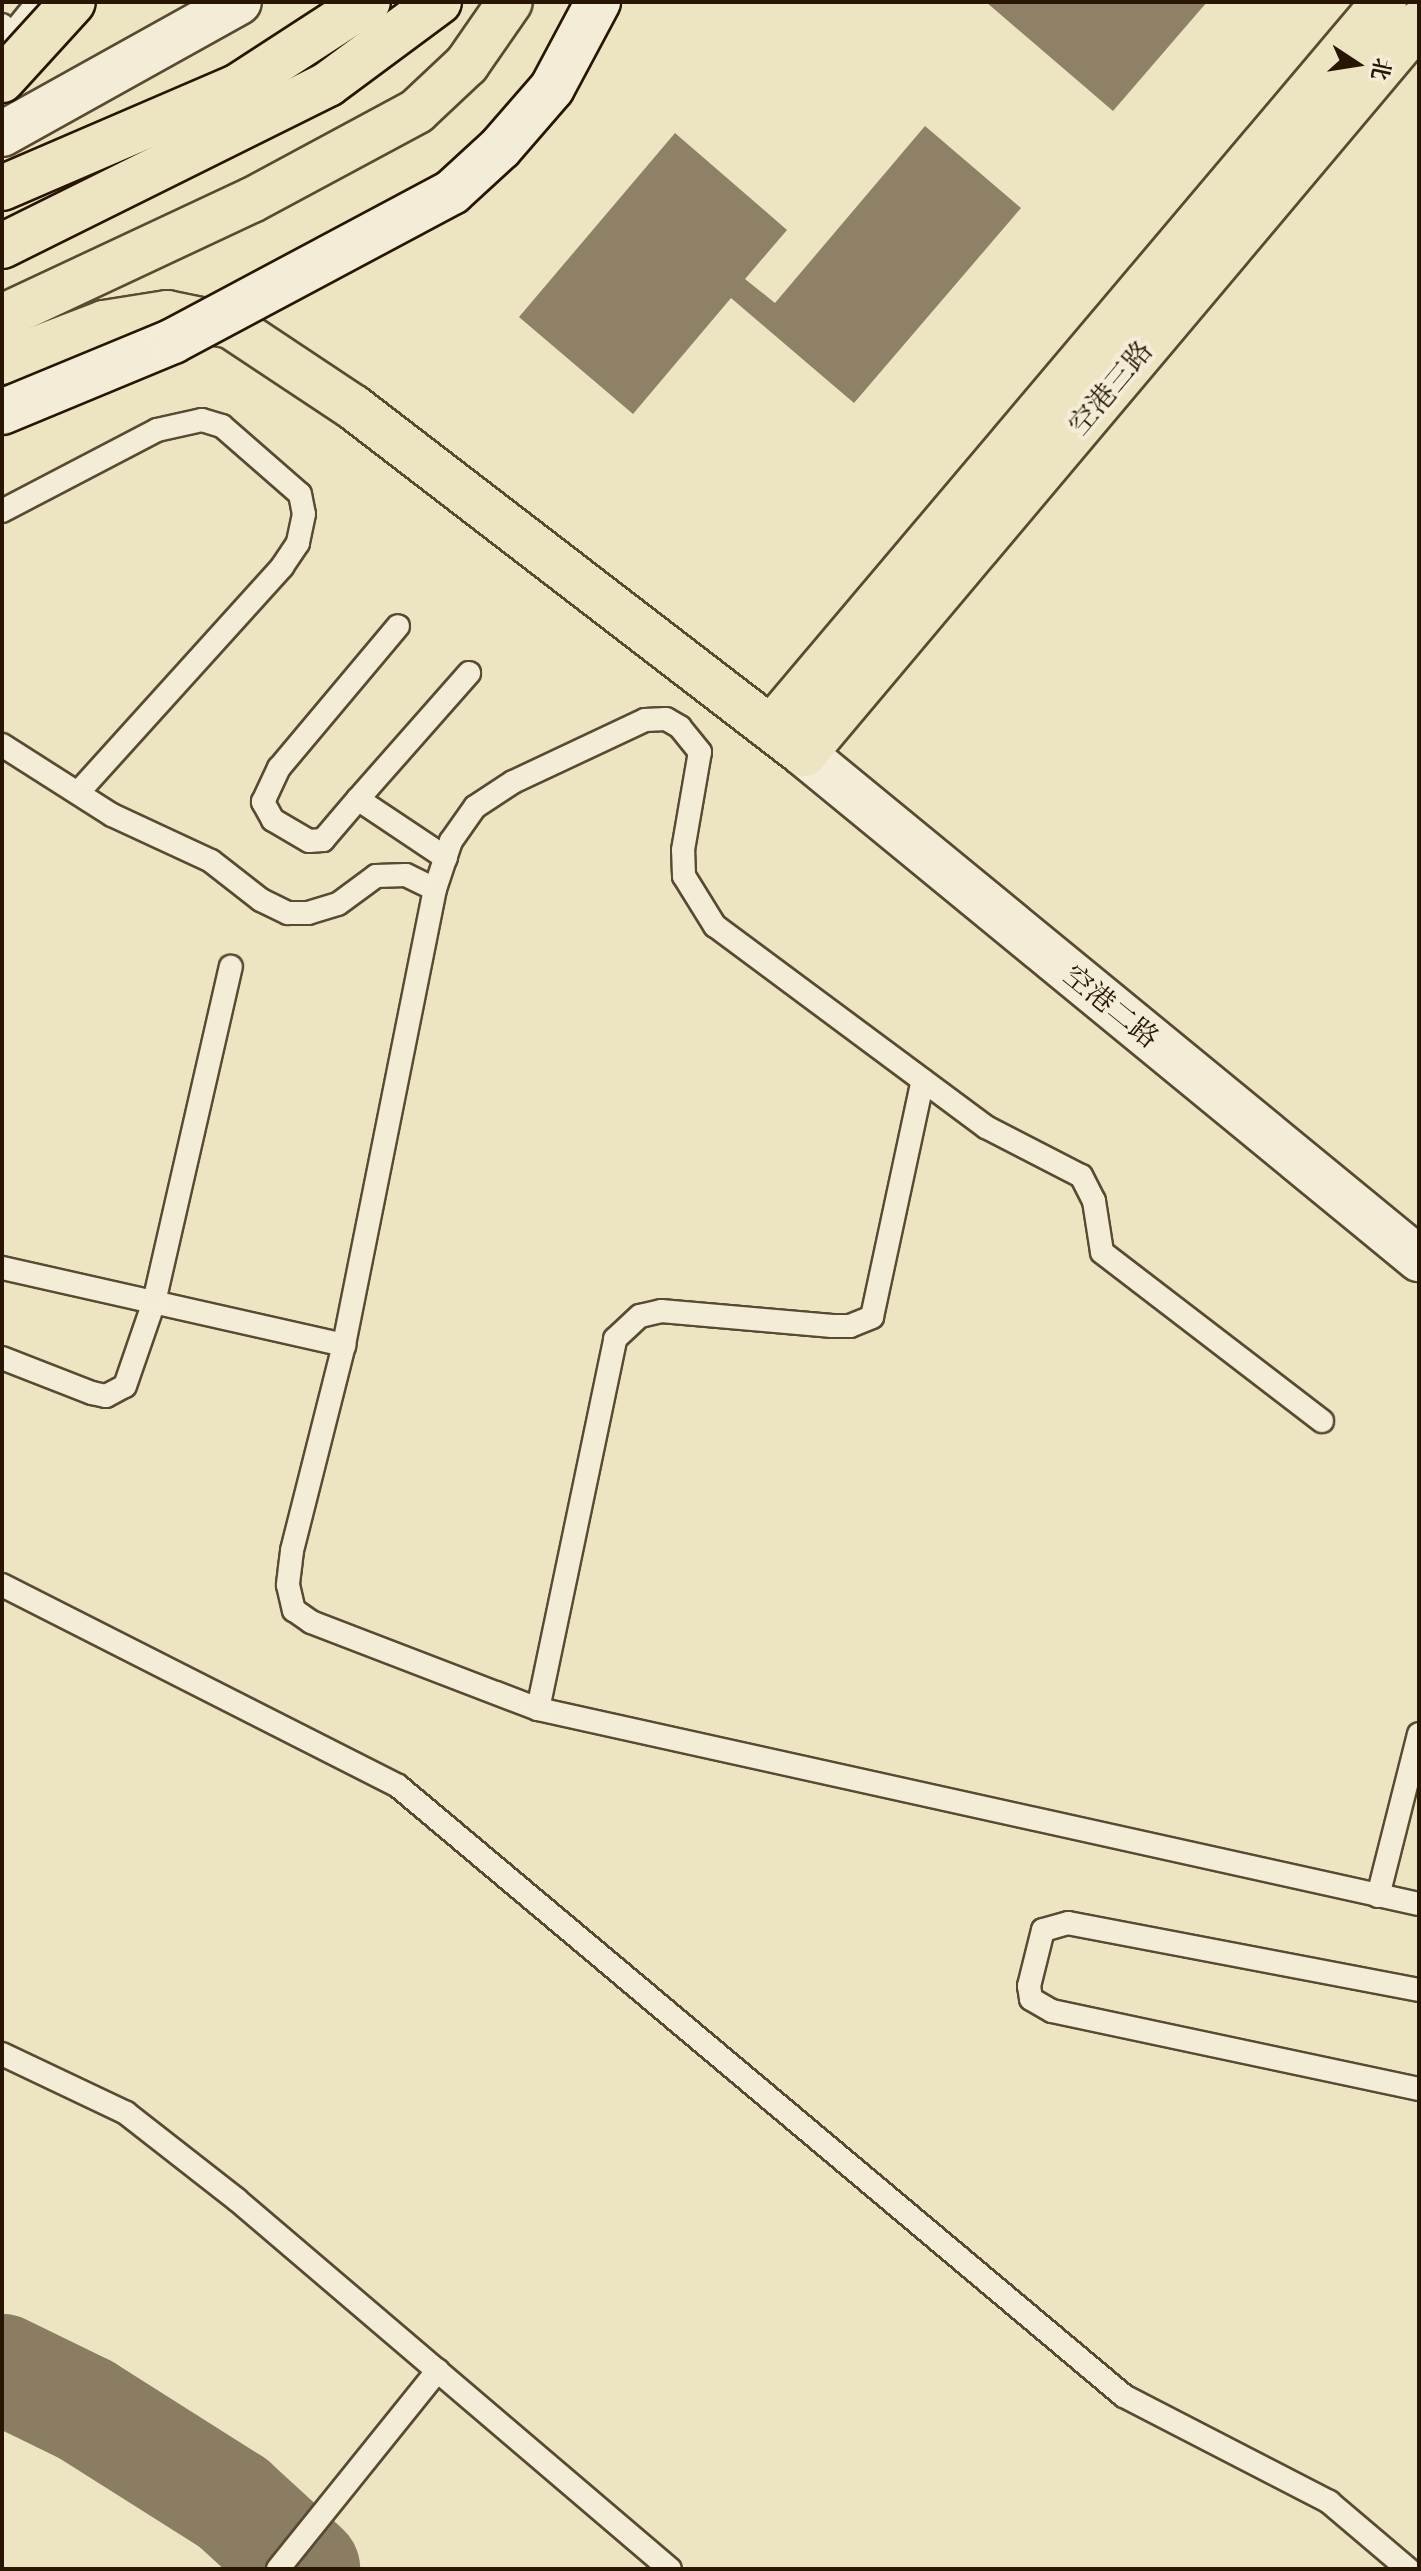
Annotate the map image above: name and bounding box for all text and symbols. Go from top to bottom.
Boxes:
north arrow [1317,24,1397,104]
text: 北 [1364,55,1397,83]
street label: 空港三路 [1062,334,1160,442]
street label: 空港二路 [1057,959,1165,1055]

